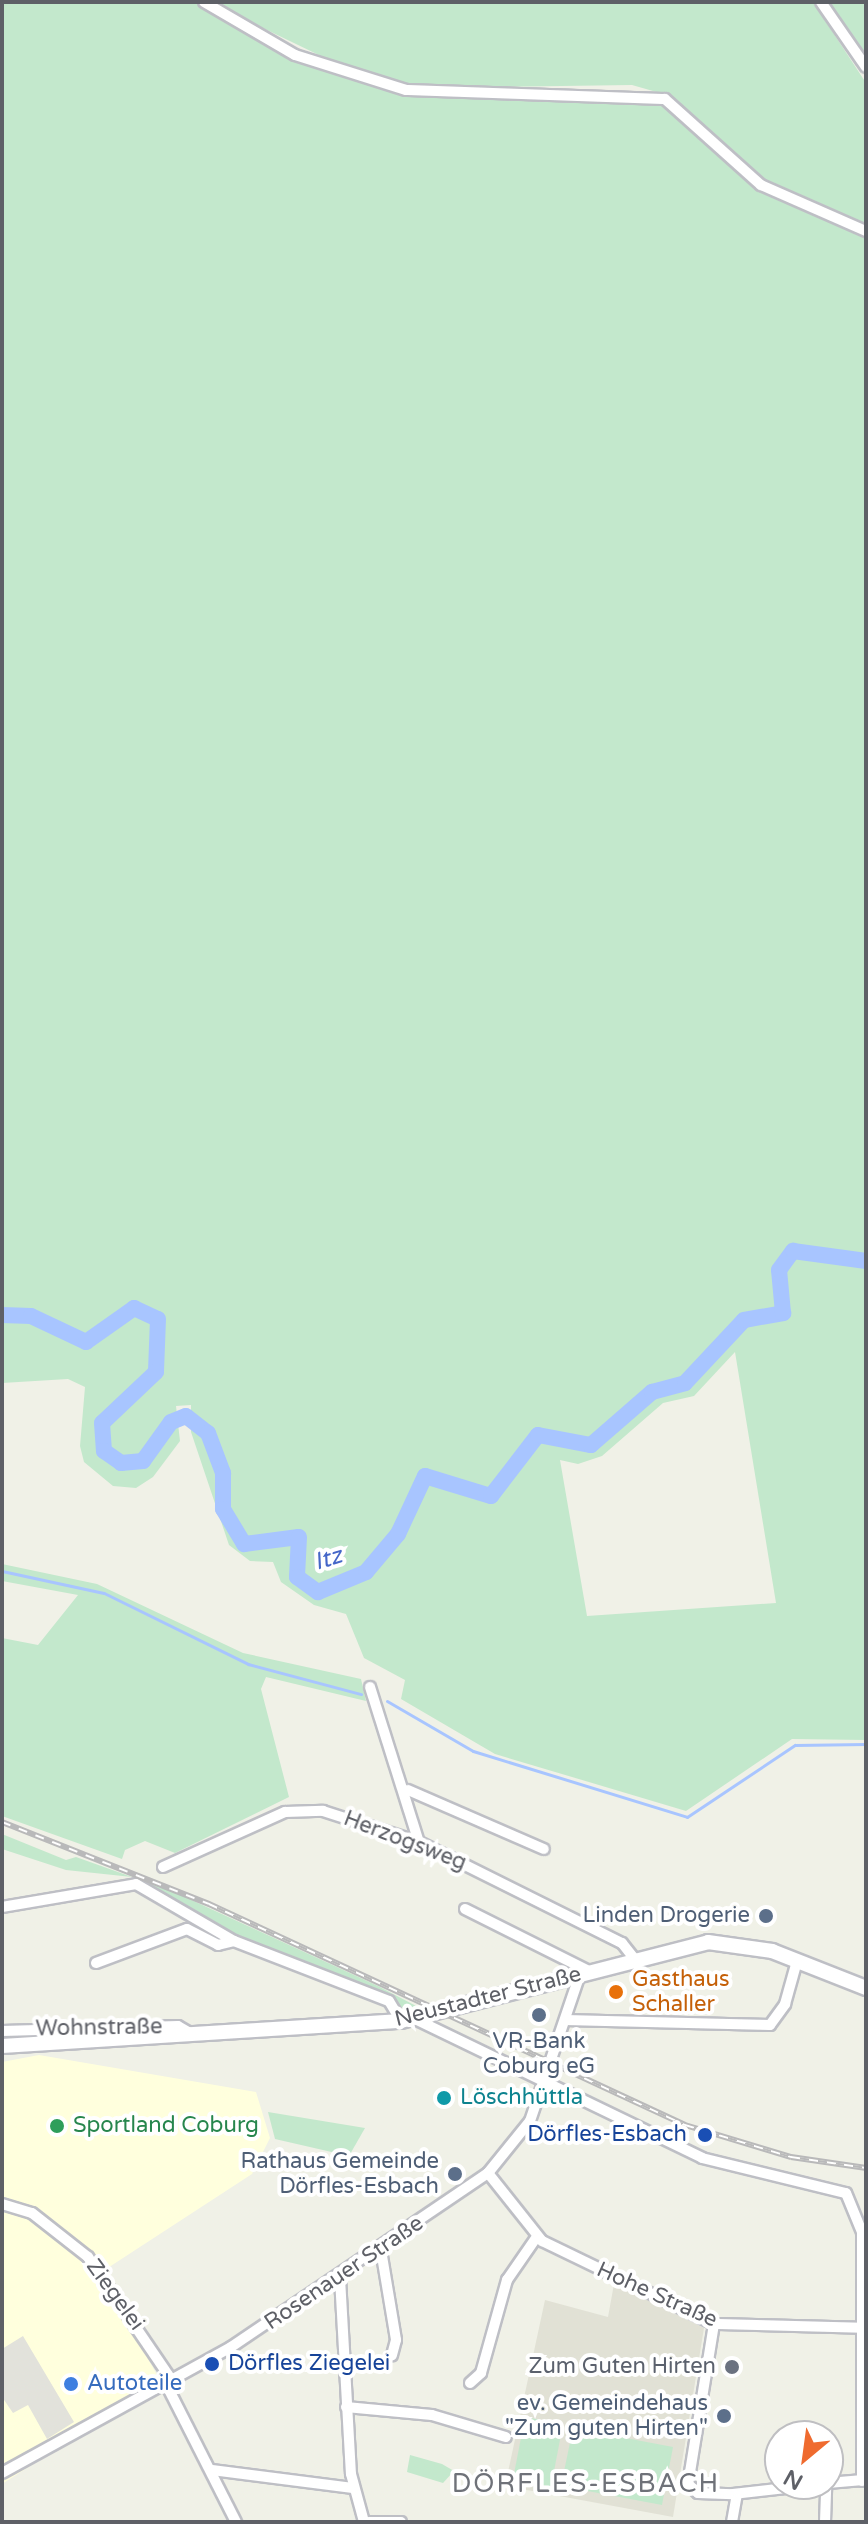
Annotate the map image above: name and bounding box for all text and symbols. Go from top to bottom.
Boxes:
water label: Itz [311,1541,345,1577]
street label: Herzogsweg [340,1805,470,1877]
place label: Linden Drogerie [583,1903,750,1929]
marker: Linden Drogerie [757,1907,775,1925]
street label: Neustadter Straße [392,1961,584,2033]
place label: Gasthaus Schaller [632,1966,730,2018]
marker: Gasthaus Schaller [607,1983,625,2001]
marker: VR-Bank Coburg eG [530,2006,548,2024]
street label: Wohnstraße [35,2014,163,2042]
place label: VR-Bank Coburg eG [483,2028,595,2080]
place label: Löschhüttla [460,2085,583,2111]
marker: Löschhüttla [435,2089,453,2107]
place label: Sportland Coburg [73,2113,259,2139]
marker: Sportland Coburg [48,2117,66,2135]
place label: Dörfles-Esbach [527,2122,687,2148]
marker: Dörfles-Esbach [694,2124,716,2146]
place label: Rathaus Gemeinde Dörfles-Esbach [241,2148,439,2200]
marker: Rathaus Gemeinde Dörfles-Esbach [446,2165,464,2183]
street label: Rosenauer Straße [260,2210,428,2336]
street label: Ziegelei [80,2254,150,2336]
street label: Hohe Straße [593,2257,721,2333]
place label: Dörfles Ziegelei [228,2351,390,2377]
place label: Zum Guten Hirten [528,2354,716,2380]
marker: Dörfles Ziegelei [203,2355,221,2373]
marker: Zum Guten Hirten [723,2358,741,2376]
place label: Autoteile [87,2371,182,2397]
marker: Autoteile [62,2375,80,2393]
place label: ev. Gemeindehaus "Zum guten Hirten" [505,2390,708,2442]
marker: ev. Gemeindehaus "Zum guten Hirten" [715,2407,733,2425]
north arrow [764,2420,844,2500]
text: N [779,2464,807,2495]
district label: DÖRFLES-ESBACH [452,2468,720,2500]

